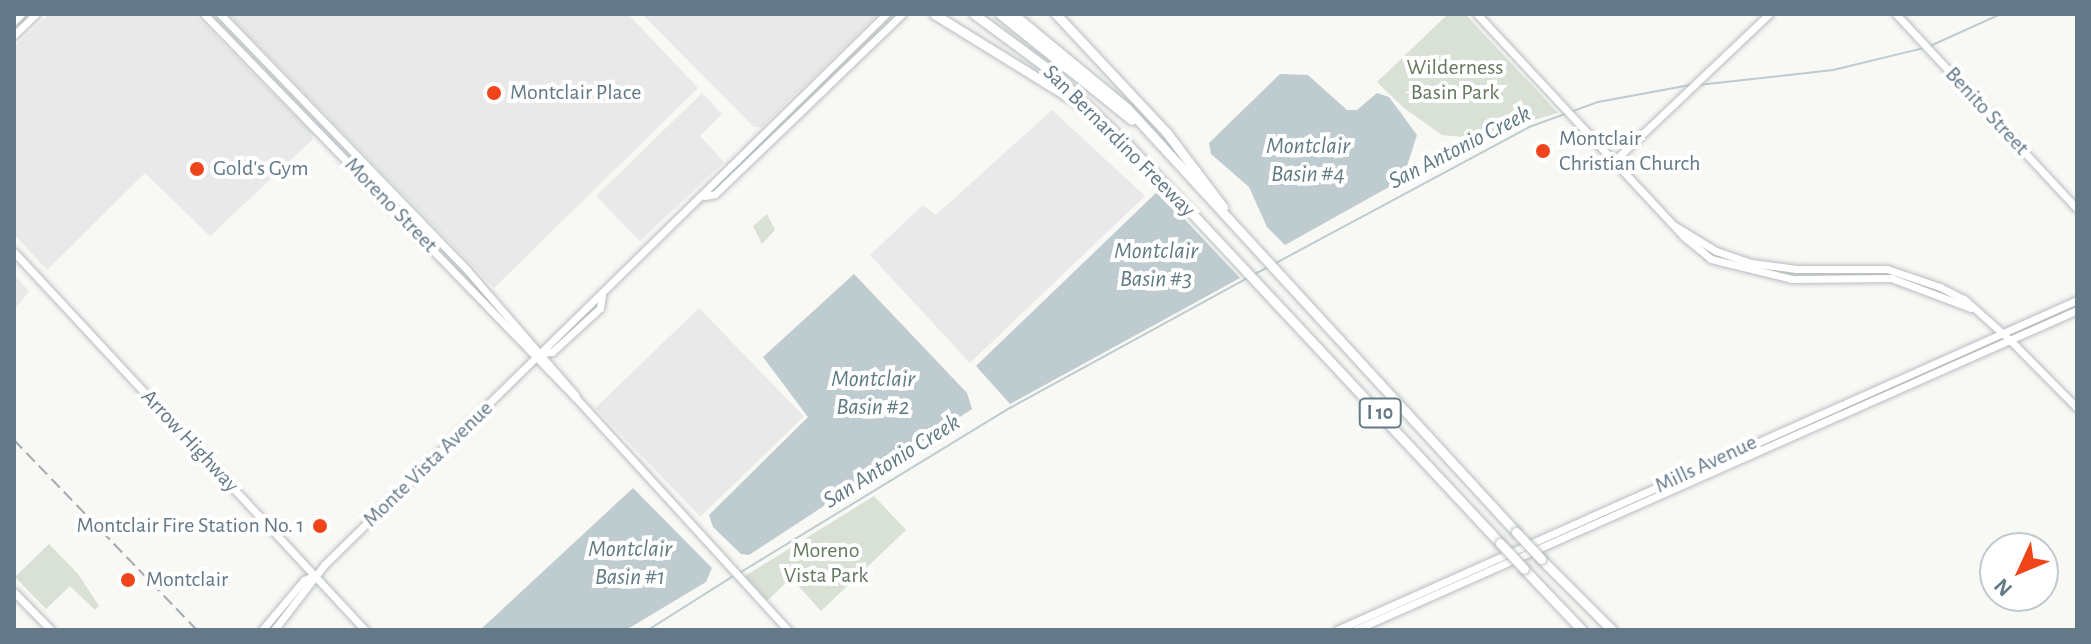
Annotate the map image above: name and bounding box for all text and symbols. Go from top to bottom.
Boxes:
park label: Wilderness Basin Park [1407,54,1503,106]
street label: San Bernardino Freeway [1037,59,1201,223]
street label: Benito Street [1939,61,2035,161]
place label: Montclair Place [510,80,641,106]
marker: Montclair Place [485,84,503,102]
water label: San Antonio Creek [1384,100,1536,196]
place label: Montclair Christian Church [1559,125,1700,176]
water label: Montclair Basin #4 [1266,133,1350,189]
marker: Montclair Christian Church [1534,142,1552,160]
street label: Moreno Street [339,152,443,258]
place label: Gold's Gym [213,156,309,182]
marker: Gold's Gym [188,160,206,178]
water label: Montclair Basin #3 [1114,238,1198,294]
water label: Montclair Basin #2 [831,366,915,422]
street label: Arrow Highway [136,384,244,498]
street label: Monte Vista Avenue [358,395,498,533]
road number: I 10 [1358,397,1402,429]
water label: San Antonio Creek [818,409,966,515]
street label: Mills Avenue [1651,429,1761,499]
place label: Montclair Fire Station No. 1 [77,513,304,539]
marker: Montclair Fire Station No. 1 [311,517,329,535]
north arrow [1979,532,2059,612]
water label: Montclair Basin #1 [588,536,672,592]
park label: Moreno Vista Park [784,537,868,588]
place label: Montclair [146,567,228,593]
marker: Montclair [117,569,139,591]
text: N [1990,574,2016,600]

